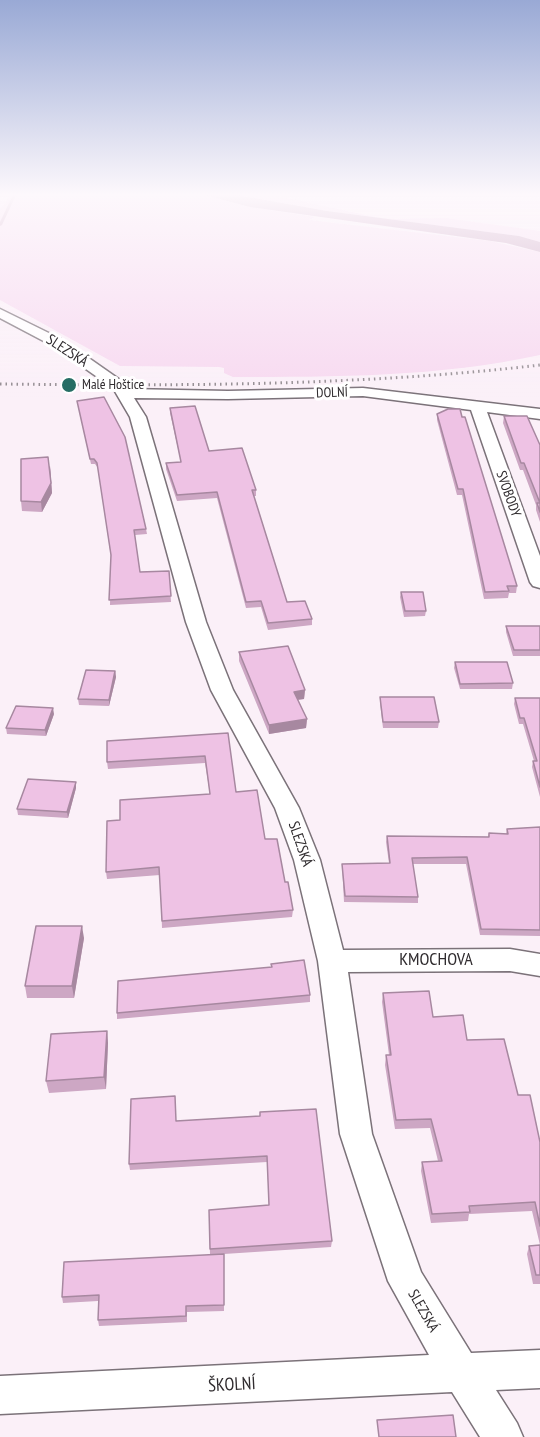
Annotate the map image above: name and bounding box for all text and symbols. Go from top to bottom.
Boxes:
street label: SLEZSKÁ [43,331,91,371]
marker: Malé Hoštice [60,376,78,394]
place label: Malé Hoštice [82,377,144,393]
street label: DOLNÍ [316,384,348,402]
street label: SVOBODY [492,469,524,519]
street label: SLEZSKÁ [284,819,316,869]
street label: KMOCHOVA [399,949,473,971]
street label: SLEZSKÁ [404,1286,442,1336]
street label: ŠKOLNÍ [208,1373,256,1397]

